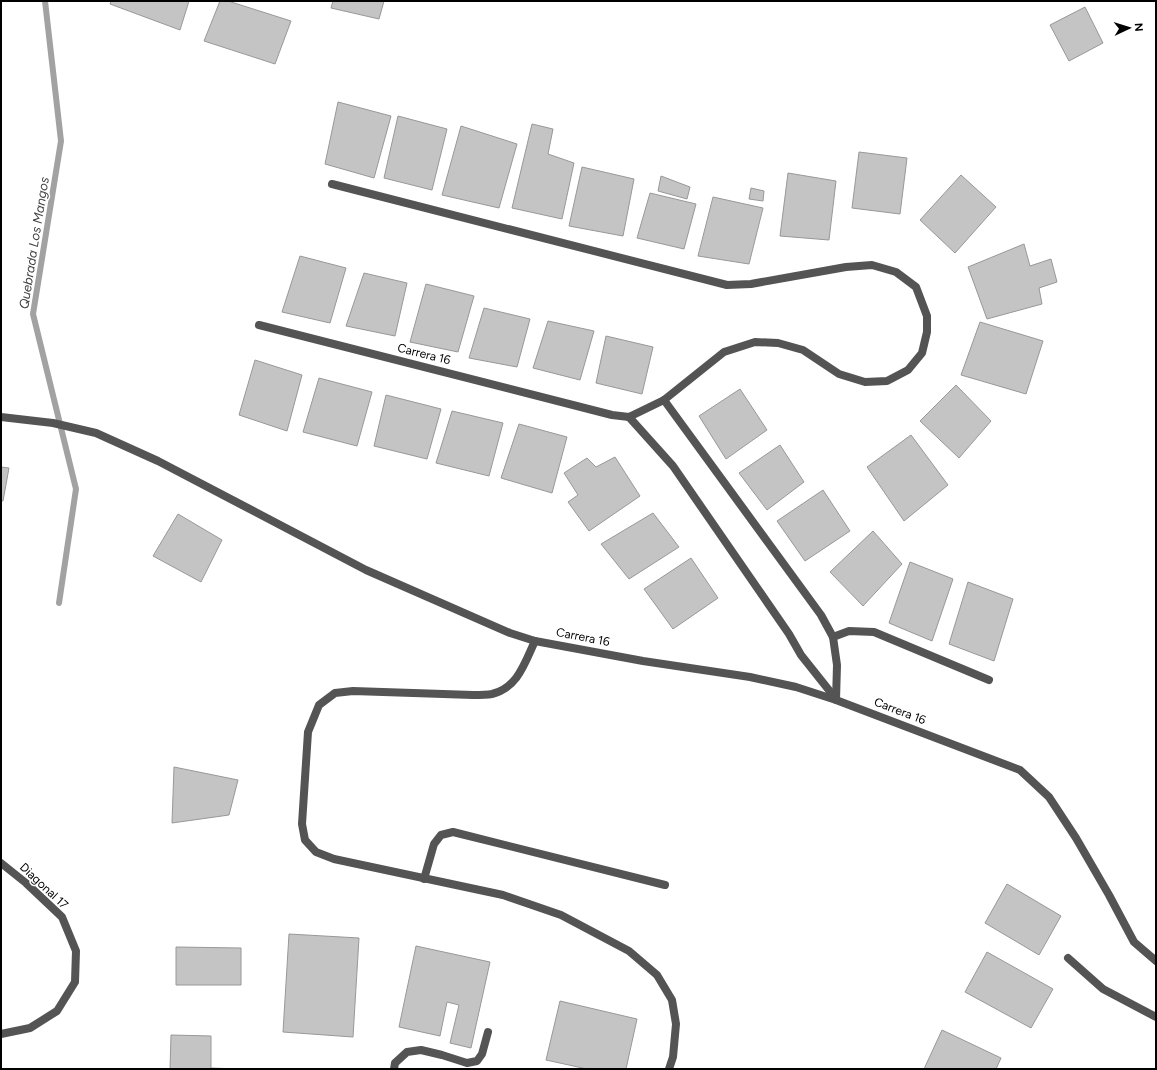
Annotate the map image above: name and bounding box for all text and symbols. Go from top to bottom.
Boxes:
north arrow [1109,8,1149,48]
text: N [1132,23,1145,32]
water label: Quebrada Los Mangos [16,176,52,310]
street label: Carrera 16 [396,341,452,367]
street label: Carrera 16 [555,625,611,649]
street label: Carrera 16 [872,695,928,727]
street label: Diagonal 17 [17,860,71,912]

